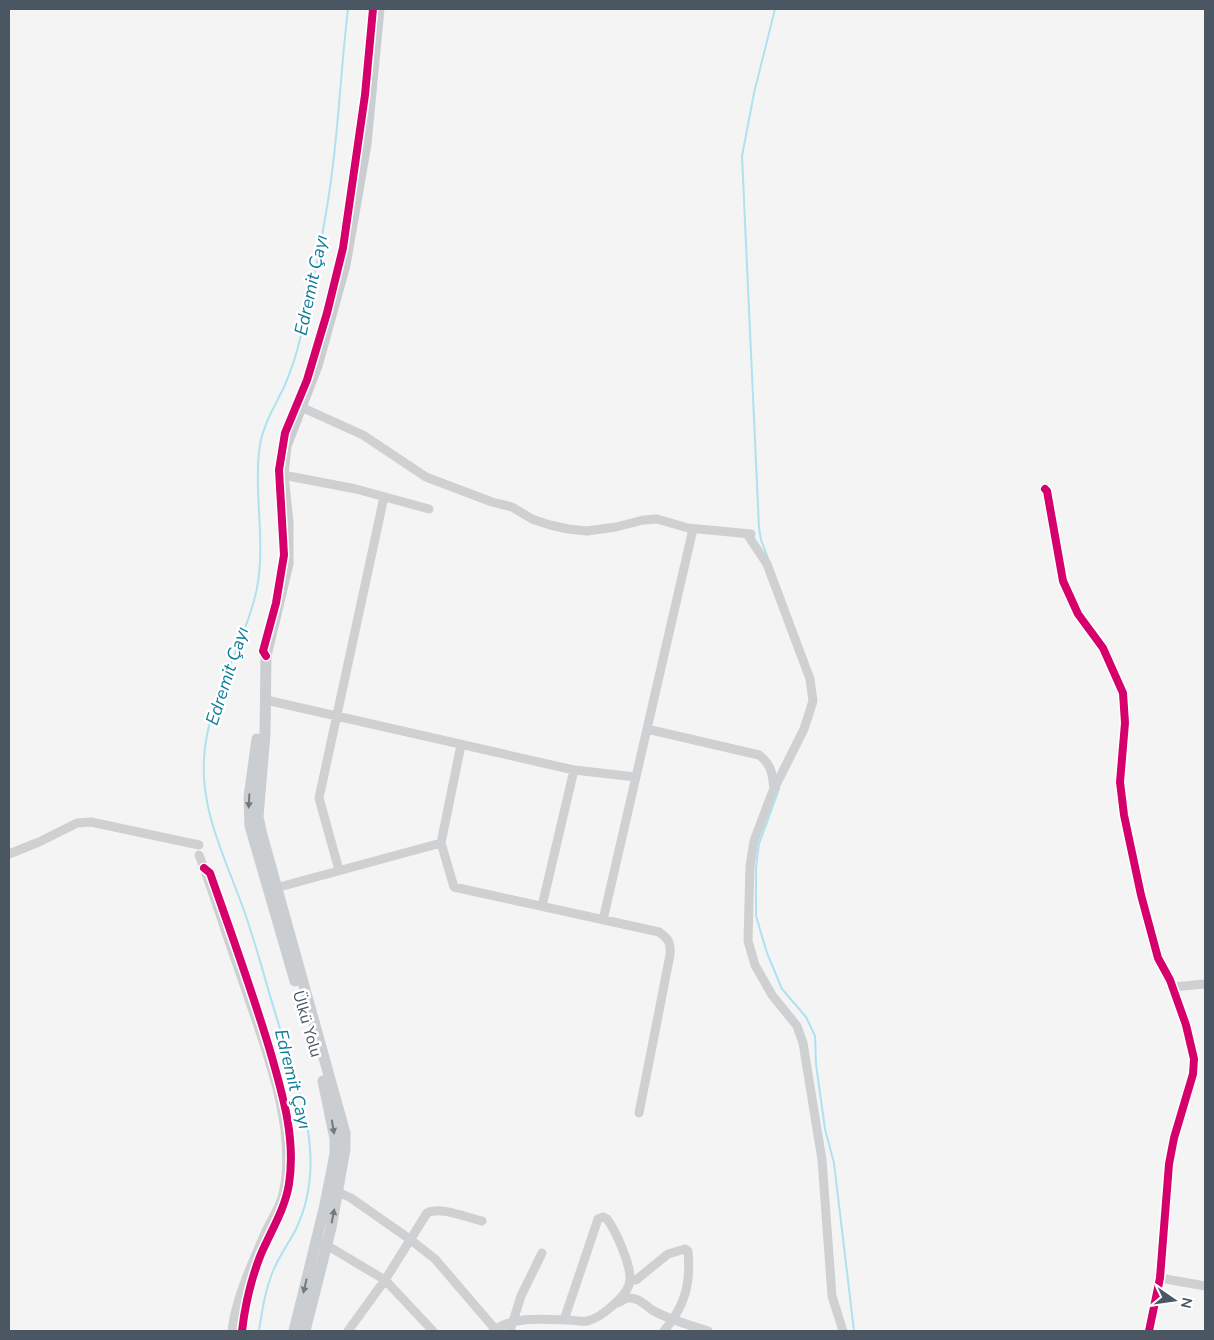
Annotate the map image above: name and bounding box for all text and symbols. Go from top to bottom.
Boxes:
water label: Edremit Çayı [289,233,333,337]
water label: Edremit Çayı [200,624,254,728]
one-way arrow [245,793,253,809]
street label: Ülkü Yolu [287,988,327,1060]
water label: Edremit Çayı [269,1027,317,1131]
one-way arrow [329,1119,337,1135]
one-way arrow [329,1208,337,1223]
north arrow [1149,1275,1199,1325]
one-way arrow [301,1278,309,1293]
text: N [1176,1296,1197,1310]

